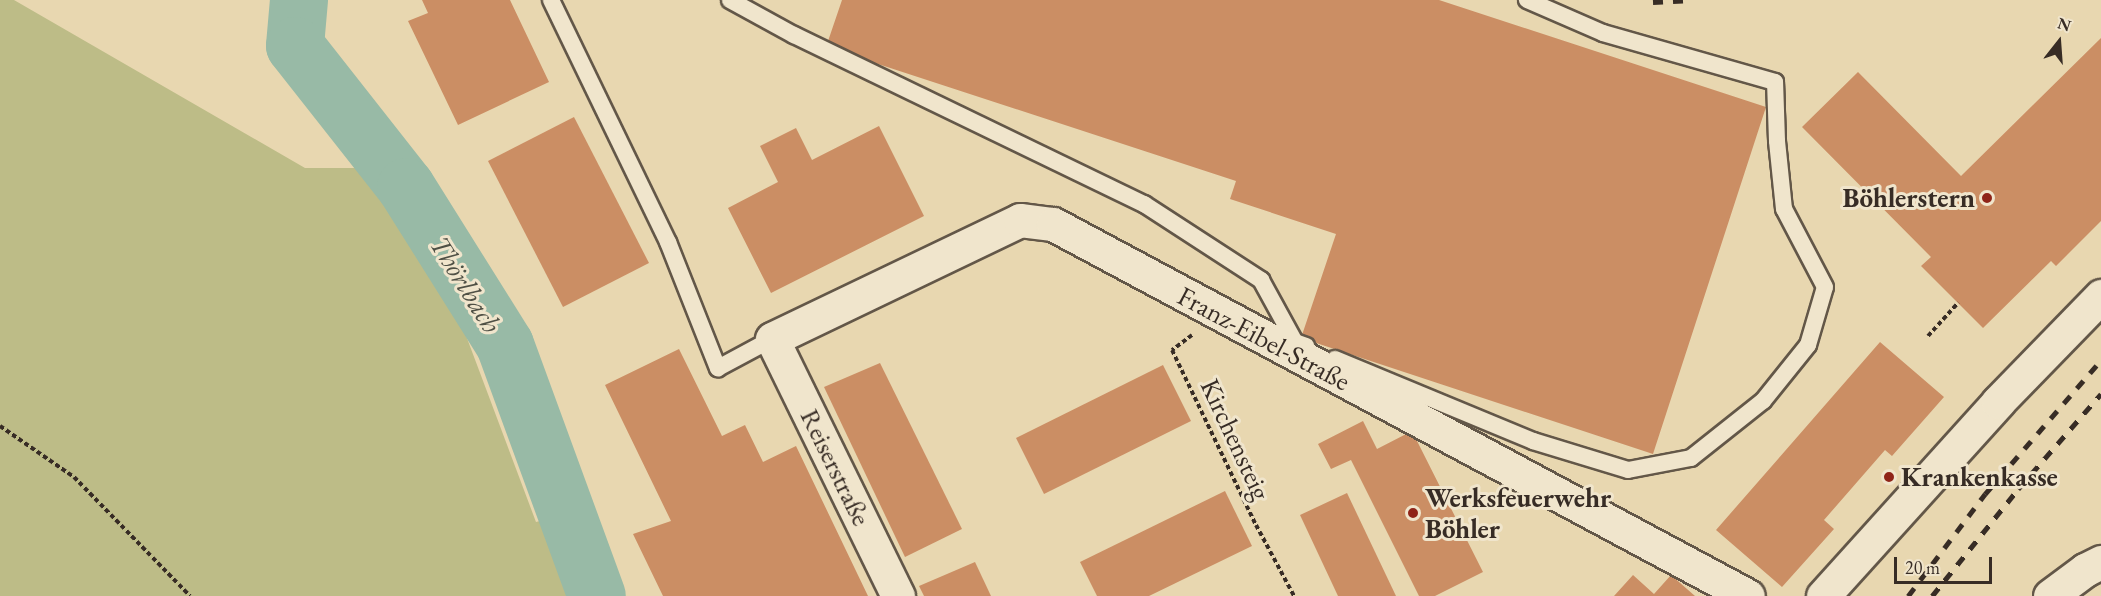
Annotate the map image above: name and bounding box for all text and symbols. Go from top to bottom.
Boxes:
north arrow [2029,12,2089,72]
text: N [2055,12,2074,36]
place label: Böhlerstern [1843,182,1975,214]
marker: Böhlerstern [1980,191,1994,205]
water label: Thörlbach [423,229,509,339]
street label: Franz-Eibel-Straße [1172,279,1356,397]
street label: Kirchensteig [1194,373,1278,505]
street label: Reiserstraße [794,403,878,531]
place label: Krankenkasse [1901,461,2058,493]
marker: Krankenkasse [1882,470,1896,484]
place label: Werksfeuerwehr Böhler [1425,481,1611,544]
marker: Werksfeuerwehr Böhler [1406,506,1420,520]
scale bar [1897,545,1994,583]
text: 20 m [1905,556,1940,579]

